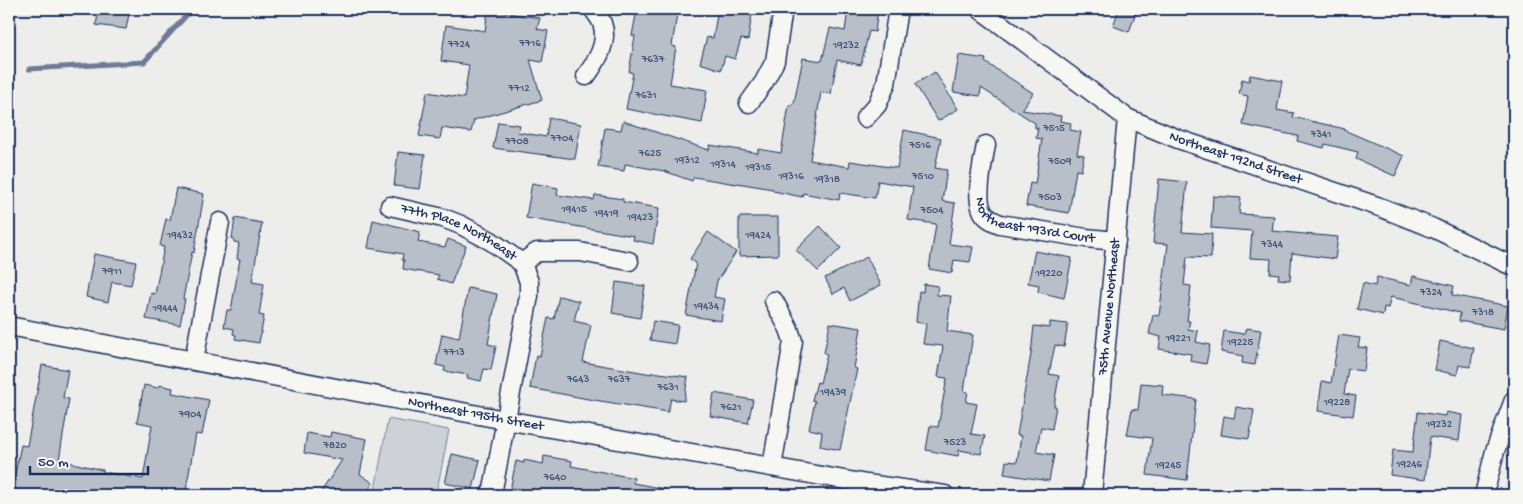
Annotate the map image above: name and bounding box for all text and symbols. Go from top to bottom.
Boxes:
house number: 7716 [518,38,541,50]
house number: 7724 [447,39,471,51]
house number: 19232 [832,40,860,52]
house number: 7637 [641,54,665,66]
house number: 7712 [507,83,530,95]
house number: 7631 [634,90,657,102]
house number: 7515 [1042,123,1065,135]
street label: Northeast 192nd Street [1167,128,1305,189]
house number: 7341 [1309,129,1332,141]
house number: 7704 [550,133,574,145]
house number: 7708 [504,136,529,148]
house number: 7516 [908,140,931,152]
house number: 7625 [638,148,661,160]
house number: 19312 [673,155,700,167]
house number: 7509 [1047,156,1072,168]
house number: 19314 [709,159,736,171]
house number: 19315 [744,162,771,174]
house number: 19316 [777,171,804,183]
house number: 7510 [911,171,934,183]
house number: 19318 [813,174,840,186]
house number: 7503 [1037,192,1062,204]
street label: Northeast 193rd Court [971,196,1097,247]
street label: 77th Place Northeast [398,200,521,266]
house number: 19415 [560,204,587,216]
house number: 7504 [920,205,944,217]
house number: 19419 [592,208,619,220]
house number: 19423 [626,212,653,224]
house number: 19432 [166,230,194,242]
house number: 19424 [744,230,772,242]
street label: 75th Avenue Northeast [1095,236,1124,377]
house number: 7344 [1260,239,1284,251]
house number: 7911 [101,266,122,278]
house number: 19220 [1035,268,1062,280]
house number: 7324 [1419,287,1443,299]
house number: 19434 [692,301,720,313]
house number: 19444 [151,303,179,315]
house number: 7318 [1471,307,1494,319]
house number: 19221 [1164,333,1191,345]
house number: 19225 [1226,337,1253,349]
house number: 7713 [442,347,465,359]
house number: 7643 [566,374,589,386]
house number: 7637 [607,374,631,386]
house number: 7631 [656,382,679,394]
house number: 19439 [819,387,847,399]
street label: Northeast 195th Street [406,393,546,435]
house number: 19228 [1323,397,1350,409]
house number: 7621 [719,402,742,414]
house number: 7904 [178,409,202,421]
house number: 19232 [1425,419,1453,431]
house number: 7523 [943,437,967,449]
house number: 7820 [322,440,347,452]
scale bar [30,444,148,476]
text: 50 m [38,454,69,472]
house number: 19246 [1395,459,1422,471]
house number: 19245 [1154,460,1181,472]
house number: 7640 [543,472,566,484]

